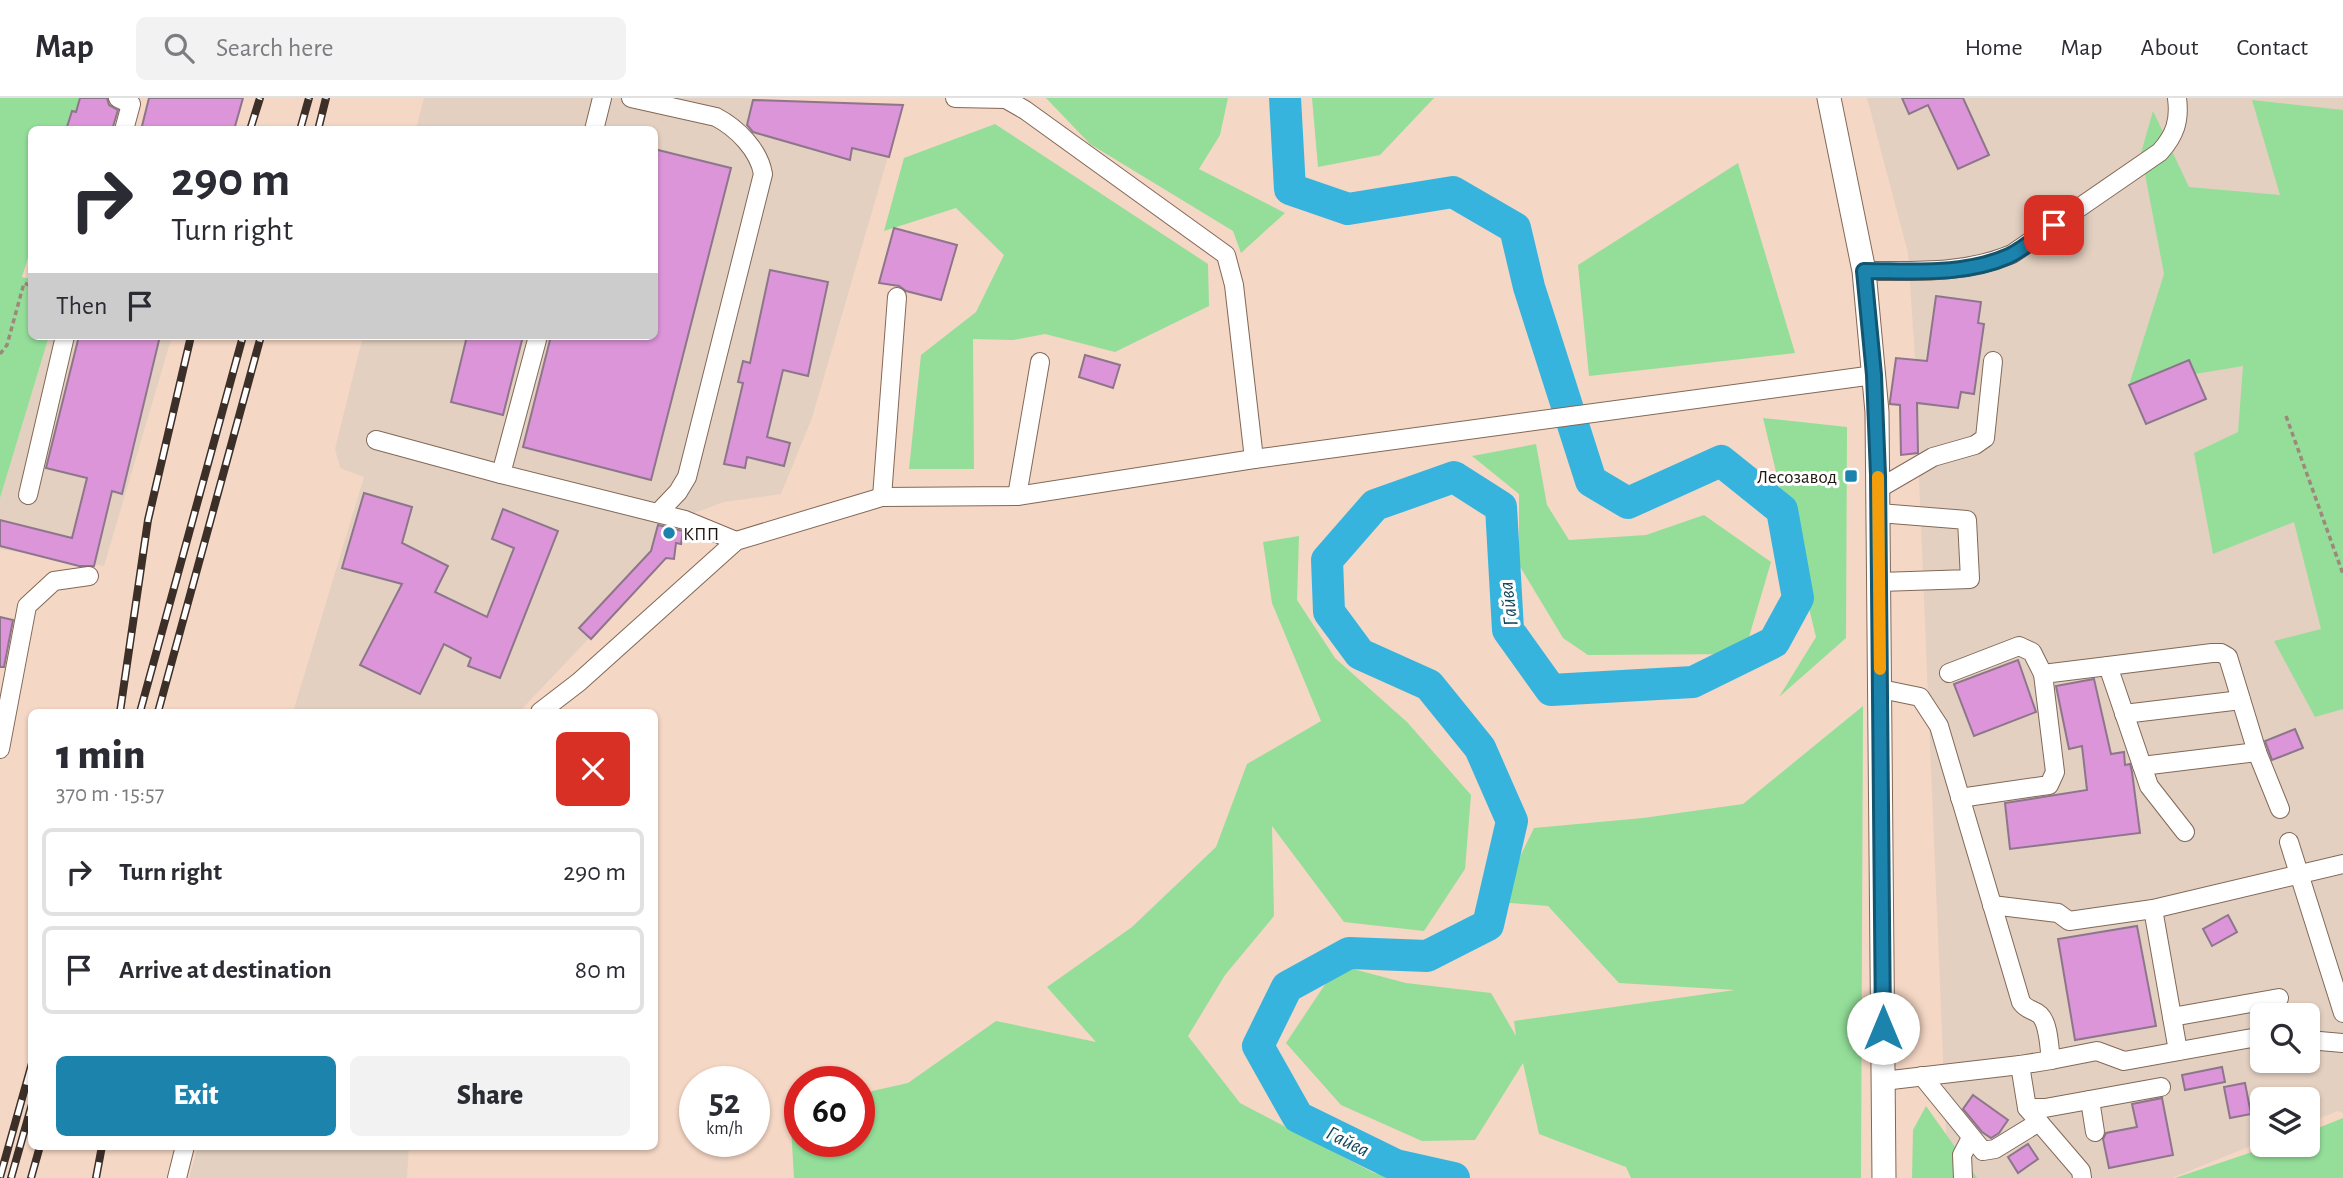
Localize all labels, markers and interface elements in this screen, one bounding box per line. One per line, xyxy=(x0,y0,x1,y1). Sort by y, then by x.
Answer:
search box xyxy=(136,17,626,80)
icon: search xyxy=(160,29,198,67)
text: Map xyxy=(35,31,94,64)
text: Search here xyxy=(216,35,334,61)
text: Home xyxy=(1965,36,2023,60)
text: Map xyxy=(2061,36,2103,60)
text: About xyxy=(2141,36,2198,60)
text: Contact xyxy=(2236,36,2308,60)
icon: right xyxy=(56,154,147,245)
text: 290 m xyxy=(171,156,290,205)
pin xyxy=(2024,195,2084,255)
icon: arrive xyxy=(2035,206,2073,244)
text: Turn right xyxy=(171,214,293,246)
icon: arrive xyxy=(121,287,159,325)
text: Then xyxy=(56,293,107,319)
place label: Лесозавод xyxy=(1757,468,1837,487)
marker: Лесозавод xyxy=(1843,468,1859,484)
marker: КПП xyxy=(661,525,677,541)
place label: КПП xyxy=(683,525,719,544)
water label: Гайва xyxy=(1495,580,1522,627)
button: close xyxy=(556,732,630,806)
text: 1 min xyxy=(56,734,145,776)
text: 370 m · 15:57 xyxy=(56,783,164,806)
icon: right xyxy=(60,853,98,891)
text: Turn right xyxy=(119,859,222,885)
text: 290 m xyxy=(563,859,626,885)
icon: arrive xyxy=(60,951,98,989)
text: Arrive at destination xyxy=(119,957,332,983)
text: 80 m xyxy=(575,957,626,983)
position arrow xyxy=(1846,991,1920,1065)
map controls xyxy=(2250,1003,2320,1157)
button: search xyxy=(2250,1003,2320,1073)
button: Exit xyxy=(56,1056,336,1136)
button: Share xyxy=(350,1056,630,1136)
speed limit sign: 60 xyxy=(784,1066,875,1157)
text: 52 xyxy=(709,1085,740,1120)
button: layers xyxy=(2250,1087,2320,1157)
text: km/h xyxy=(706,1120,743,1138)
water label: Гайва xyxy=(1323,1122,1373,1161)

